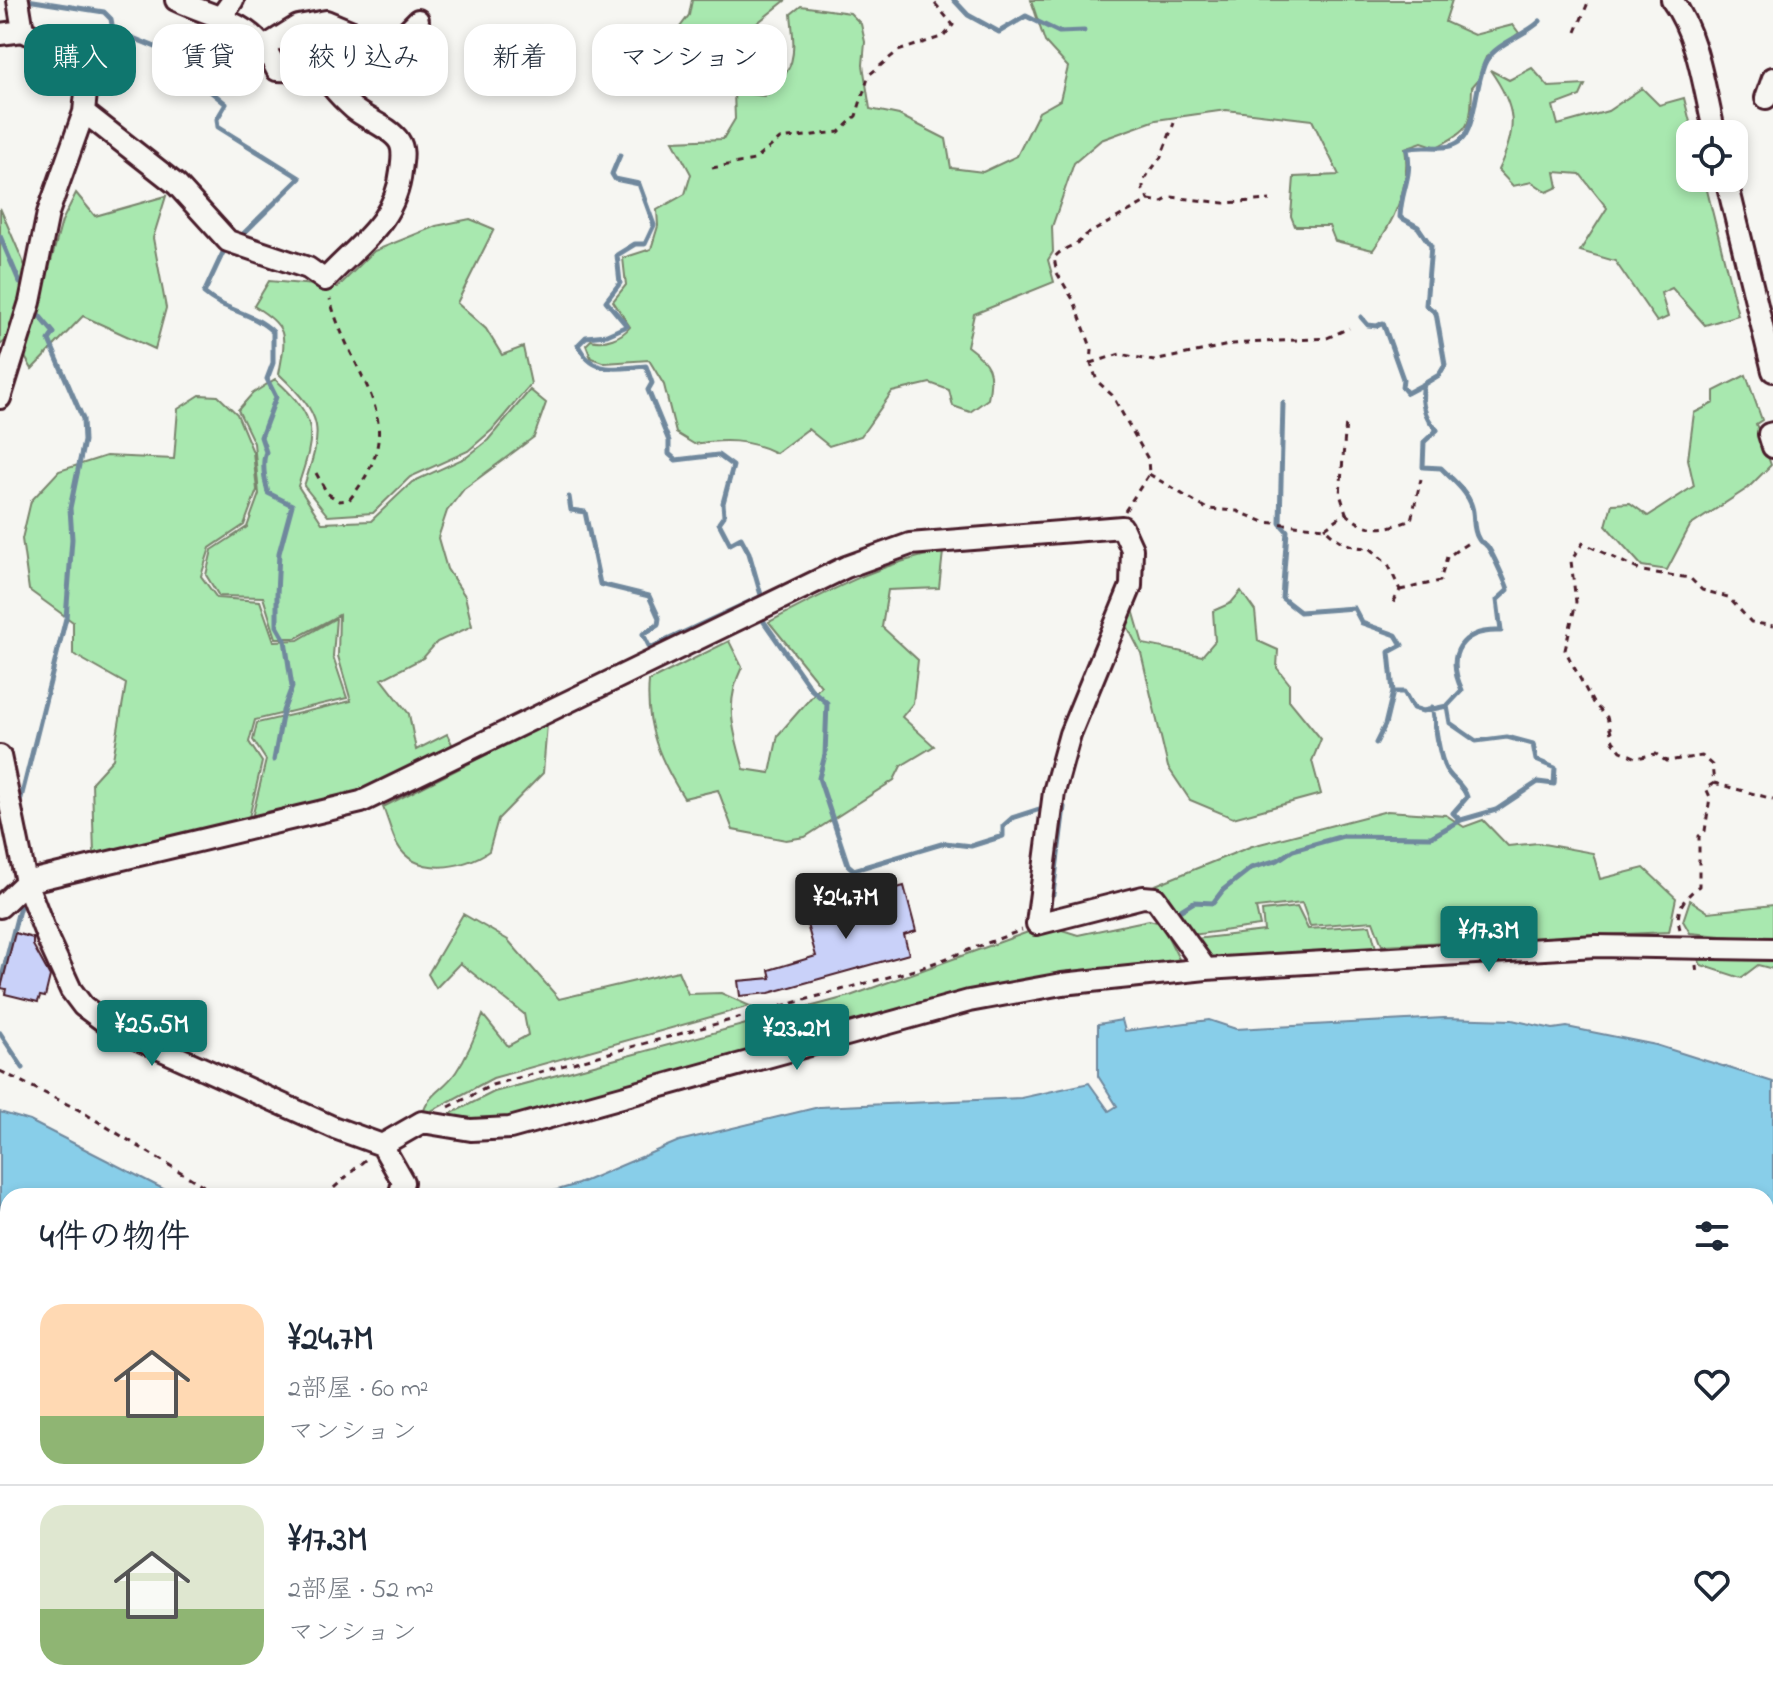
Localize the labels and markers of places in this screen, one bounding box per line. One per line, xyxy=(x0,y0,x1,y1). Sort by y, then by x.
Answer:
pin: ¥24.7M xyxy=(781,873,911,941)
pin: ¥17.3M xyxy=(1424,906,1554,974)
pin: ¥25.5M xyxy=(87,1000,217,1068)
pin: ¥23.2M xyxy=(732,1004,862,1072)

